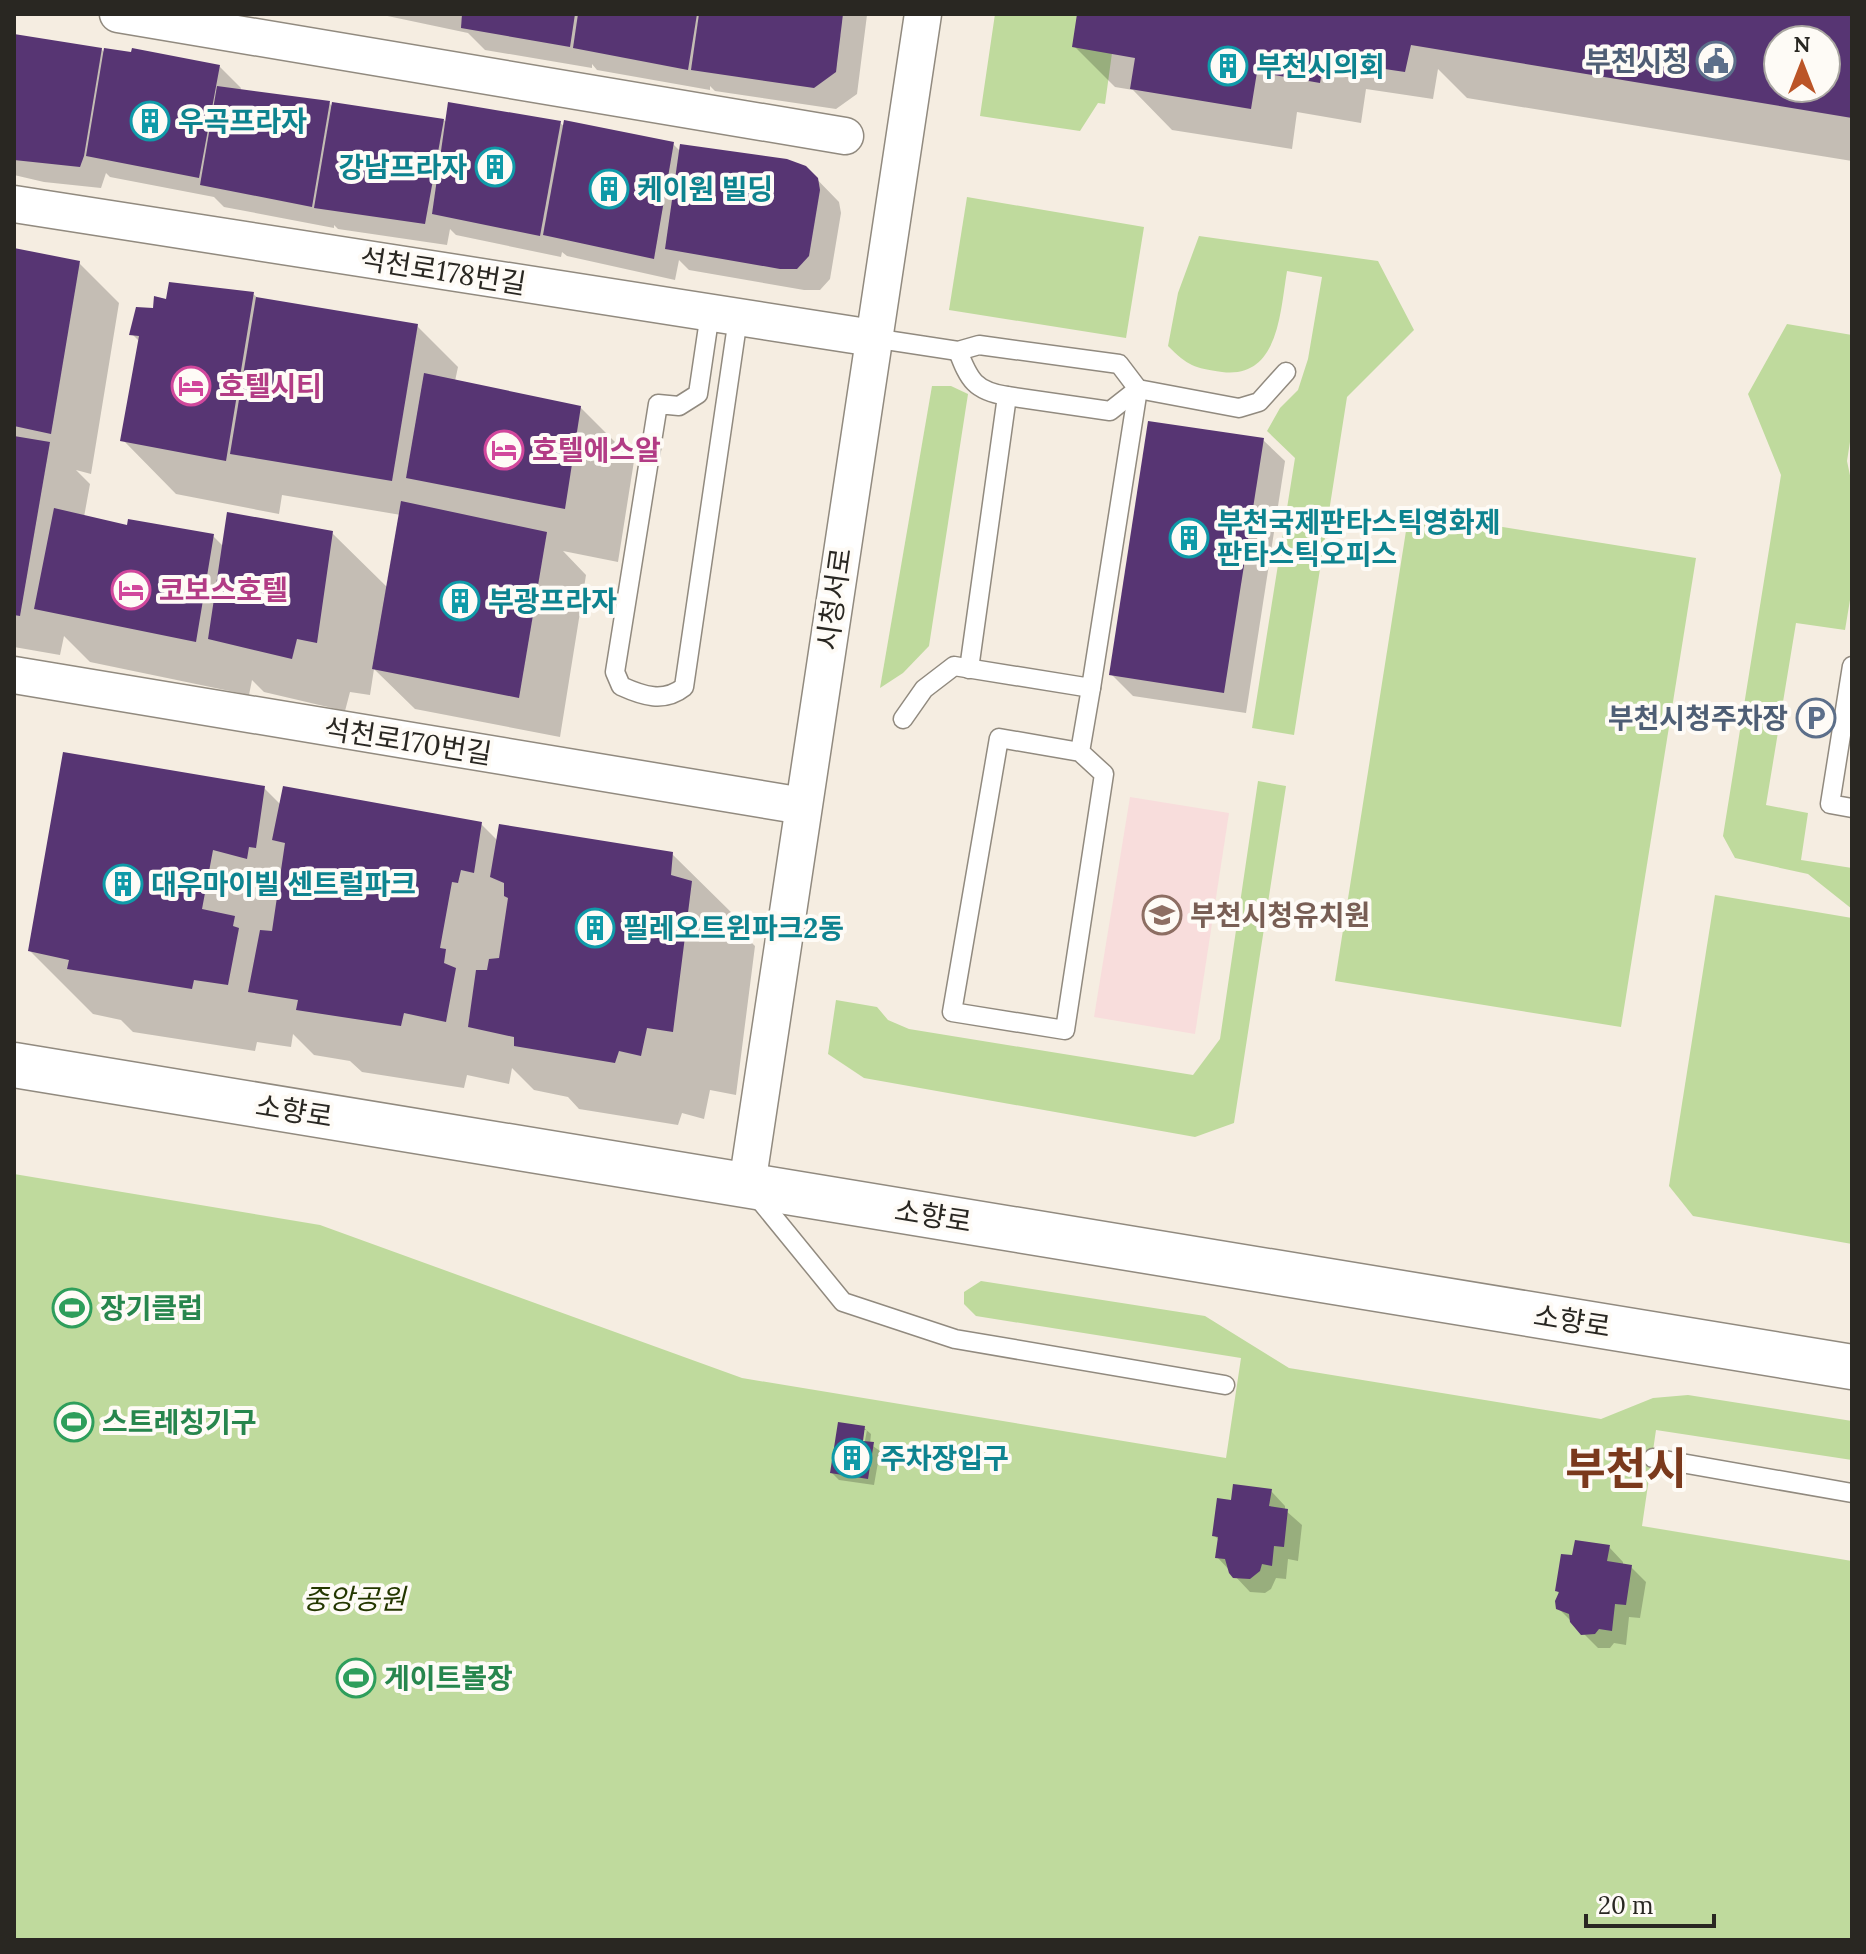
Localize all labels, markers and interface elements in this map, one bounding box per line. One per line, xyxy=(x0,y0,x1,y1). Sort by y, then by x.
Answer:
north arrow xyxy=(1762,24,1842,104)
text: N xyxy=(1793,30,1811,58)
public building icon: 부천시청 xyxy=(1695,40,1737,82)
place label: 부천시청 xyxy=(1585,43,1688,79)
building icon: 부천시의회 xyxy=(1207,45,1249,87)
place label: 부천시의회 xyxy=(1256,48,1385,84)
building icon: 우곡프라자 xyxy=(129,100,171,142)
place label: 우곡프라자 xyxy=(178,103,307,139)
building icon: 강남프라자 xyxy=(474,146,516,188)
place label: 강남프라자 xyxy=(338,149,467,185)
building icon: 케이원 빌딩 xyxy=(588,168,630,210)
place label: 케이원 빌딩 xyxy=(637,171,773,207)
street label: 석천로178번길 xyxy=(357,240,529,302)
hotel icon: 호텔시티 xyxy=(170,365,212,407)
place label: 호텔시티 xyxy=(219,368,322,404)
hotel icon: 호텔에스알 xyxy=(483,429,525,471)
place label: 호텔에스알 xyxy=(532,432,661,468)
place label: 부천국제판타스틱영화제 판타스틱오피스 xyxy=(1217,504,1500,572)
building icon: 부천국제판타스틱영화제 판타스틱오피스 xyxy=(1168,517,1210,559)
street label: 시청서로 xyxy=(809,545,859,653)
hotel icon: 코보스호텔 xyxy=(110,569,152,611)
place label: 코보스호텔 xyxy=(159,572,288,608)
building icon: 부광프라자 xyxy=(439,580,481,622)
place label: 부광프라자 xyxy=(488,583,617,619)
parking icon: 부천시청주차장 xyxy=(1795,697,1837,739)
place label: 부천시청주차장 xyxy=(1608,700,1788,736)
street label: 석천로170번길 xyxy=(322,710,494,772)
building icon: 대우마이빌 센트럴파크 xyxy=(102,863,144,905)
place label: 대우마이빌 센트럴파크 xyxy=(151,866,416,902)
school or university icon: 부천시청유치원 xyxy=(1141,894,1183,936)
place label: 부천시청유치원 xyxy=(1190,897,1370,933)
building icon: 필레오트윈파크2동 xyxy=(574,907,616,949)
place label: 필레오트윈파크2동 xyxy=(623,910,844,946)
street label: 소향로 xyxy=(253,1087,335,1135)
street label: 소향로 xyxy=(892,1192,974,1240)
sports icon: 장기클럽 xyxy=(51,1287,93,1329)
place label: 장기클럽 xyxy=(100,1290,203,1326)
street label: 소향로 xyxy=(1531,1297,1613,1345)
sports icon: 스트레칭기구 xyxy=(53,1401,95,1443)
place label: 스트레칭기구 xyxy=(102,1404,257,1440)
building icon: 주차장입구 xyxy=(831,1437,873,1479)
place label: 주차장입구 xyxy=(880,1440,1009,1476)
district label: 부천시 xyxy=(1565,1440,1687,1496)
park label: 중앙공원 xyxy=(302,1581,408,1617)
sports icon: 게이트볼장 xyxy=(335,1657,377,1699)
place label: 게이트볼장 xyxy=(384,1660,513,1696)
scale bar xyxy=(1586,1878,1714,1928)
text: 20 m xyxy=(1598,1890,1654,1921)

